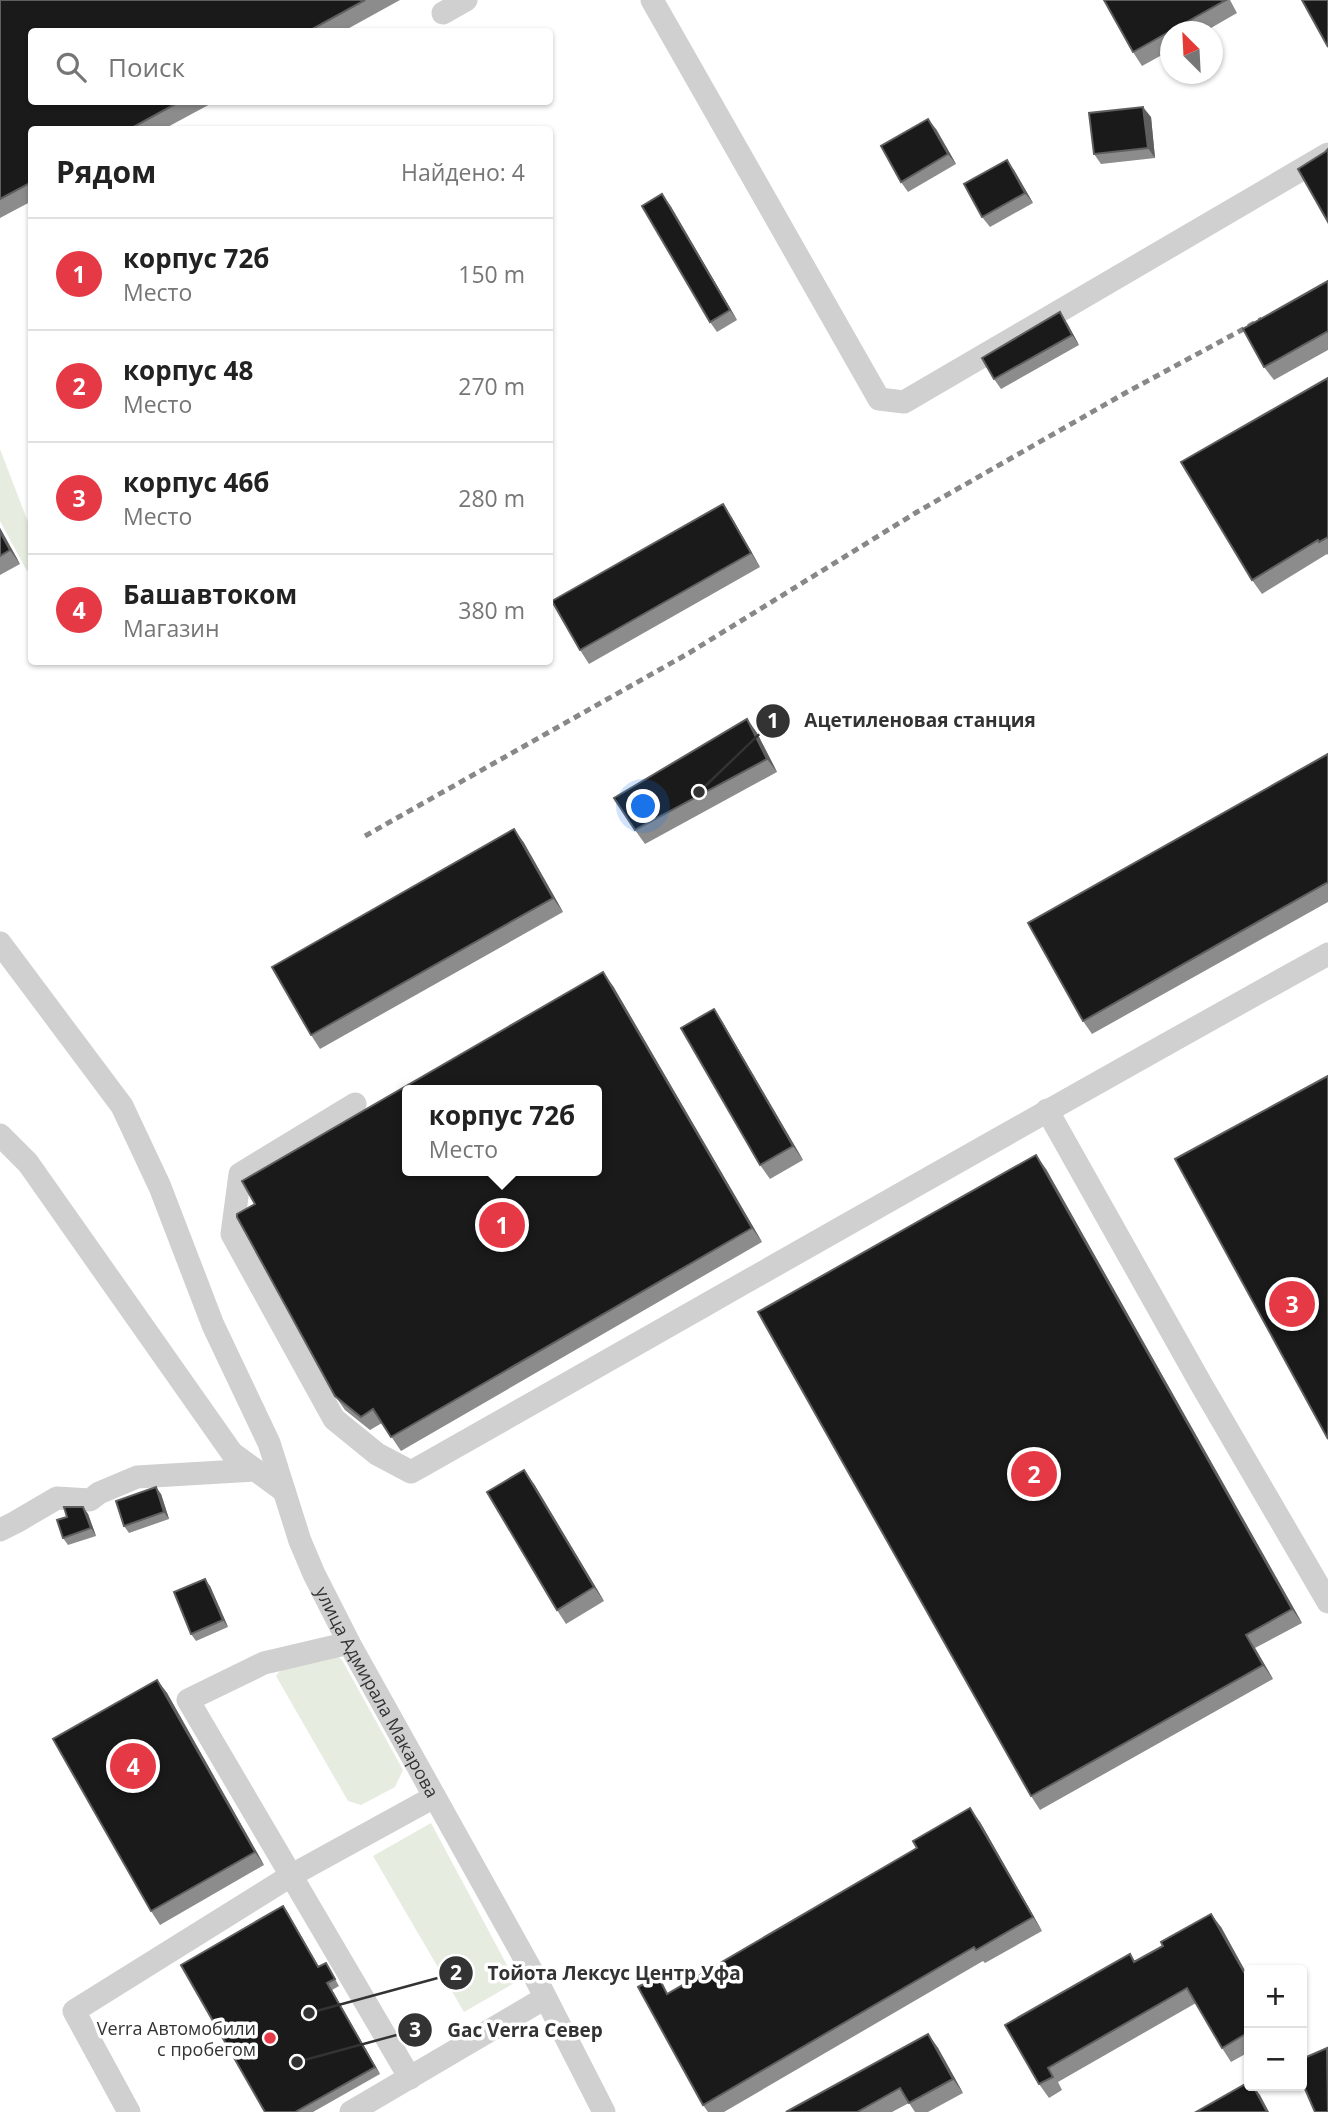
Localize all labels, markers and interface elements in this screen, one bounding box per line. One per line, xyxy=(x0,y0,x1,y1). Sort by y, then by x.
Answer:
north arrow xyxy=(1160,21,1223,84)
search box xyxy=(28,28,553,105)
icon: search xyxy=(52,48,90,86)
text: Поиск xyxy=(108,49,185,85)
text: Рядом xyxy=(56,151,156,192)
text: Найдено: 4 xyxy=(401,156,525,188)
text: корпус 72б xyxy=(123,240,269,276)
text: 1 xyxy=(72,258,86,290)
text: 150 m xyxy=(458,258,525,290)
text: Место xyxy=(123,276,192,308)
text: корпус 48 xyxy=(123,352,253,388)
text: 2 xyxy=(72,370,86,402)
text: 270 m xyxy=(458,370,525,402)
text: Место xyxy=(123,388,192,420)
text: корпус 46б xyxy=(123,464,269,500)
text: 3 xyxy=(72,482,86,514)
text: 280 m xyxy=(458,482,525,514)
text: Место xyxy=(123,500,192,532)
text: Башавтоком xyxy=(123,576,297,612)
text: 4 xyxy=(72,594,86,626)
text: 380 m xyxy=(458,594,525,626)
text: Магазин xyxy=(123,612,219,644)
callout: Ацетиленовая станция xyxy=(756,701,1050,741)
text: 1 xyxy=(767,706,779,734)
text: Ацетиленовая станция xyxy=(804,707,1036,733)
your location xyxy=(626,789,660,823)
popup xyxy=(402,1085,602,1176)
text: корпус 72б xyxy=(429,1097,575,1133)
text: Место xyxy=(429,1133,498,1165)
pin: 1 xyxy=(479,1199,525,1251)
pin: 3 xyxy=(1269,1278,1315,1330)
pin: 2 xyxy=(1011,1448,1057,1500)
street label: улица Адмирала Макарова xyxy=(310,1582,445,1802)
pin: 4 xyxy=(110,1740,156,1792)
callout: Тойота Лексус Центр Уфа xyxy=(439,1953,755,1993)
text: 2 xyxy=(450,1958,462,1986)
text: Тойота Лексус Центр Уфа xyxy=(487,1960,741,1986)
map controls xyxy=(1244,1965,1307,2091)
button: + xyxy=(1244,1965,1307,2028)
callout: Gac Verra Север xyxy=(398,2010,616,2050)
text: 3 xyxy=(409,2015,421,2043)
place label: Verra Автомобили с пробегом xyxy=(97,2016,256,2061)
text: Gac Verra Север xyxy=(447,2017,603,2043)
button: − xyxy=(1244,2028,1307,2091)
marker: Verra Автомобили с пробегом xyxy=(262,2030,278,2046)

